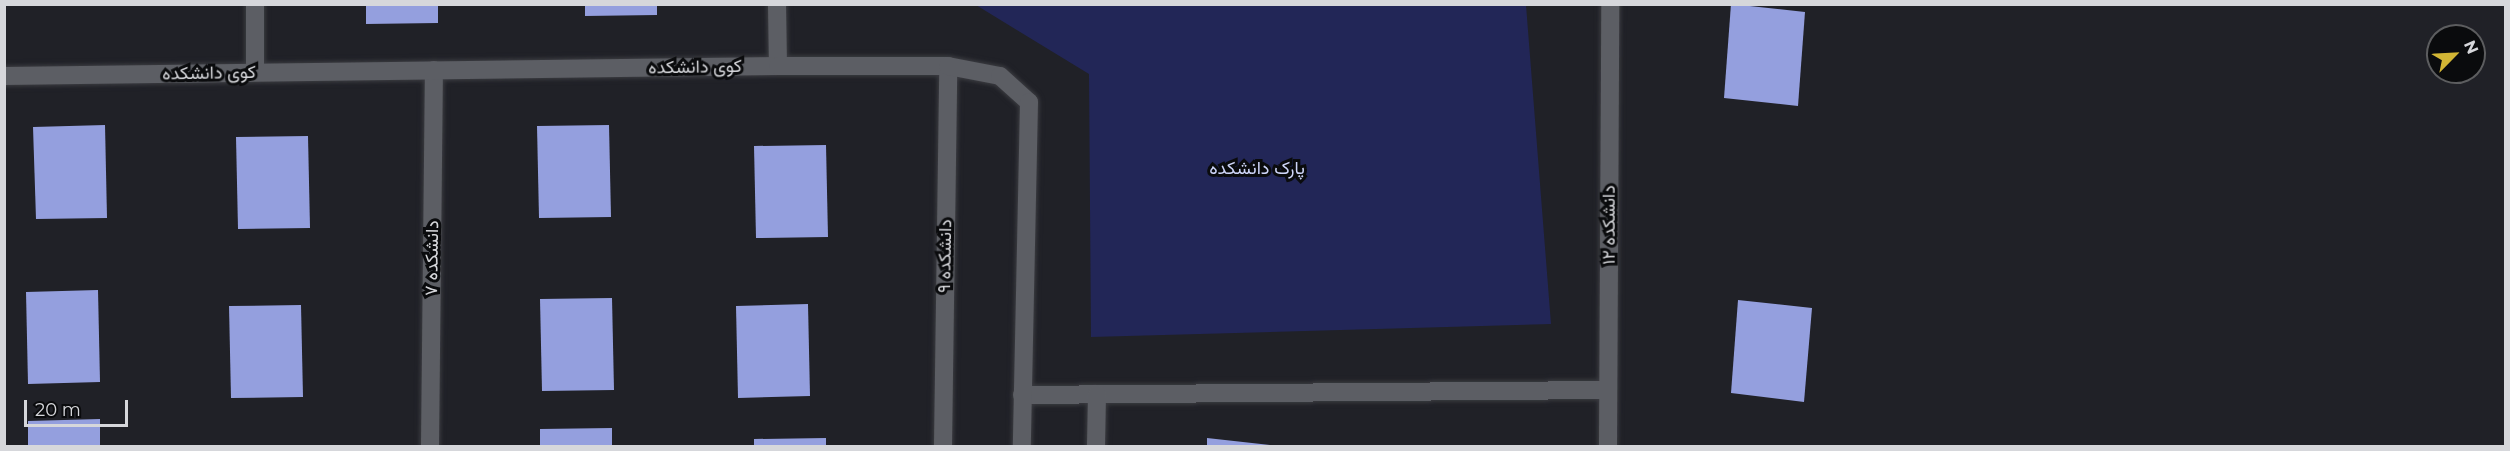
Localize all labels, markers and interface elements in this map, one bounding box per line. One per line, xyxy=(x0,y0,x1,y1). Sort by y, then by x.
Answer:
north arrow xyxy=(2426,24,2486,84)
text: N xyxy=(2460,38,2482,57)
street label: کوی دانشکده xyxy=(648,55,742,79)
street label: کوی دانشکده xyxy=(162,61,256,85)
park label: پارک دانشکده xyxy=(1209,157,1305,179)
street label: دانشکده ۱۲ xyxy=(1598,185,1620,265)
street label: دانشکده ۹ xyxy=(934,219,956,293)
street label: دانشکده ۷ xyxy=(421,220,443,296)
scale bar xyxy=(27,388,130,426)
text: 20 m xyxy=(35,399,81,421)

